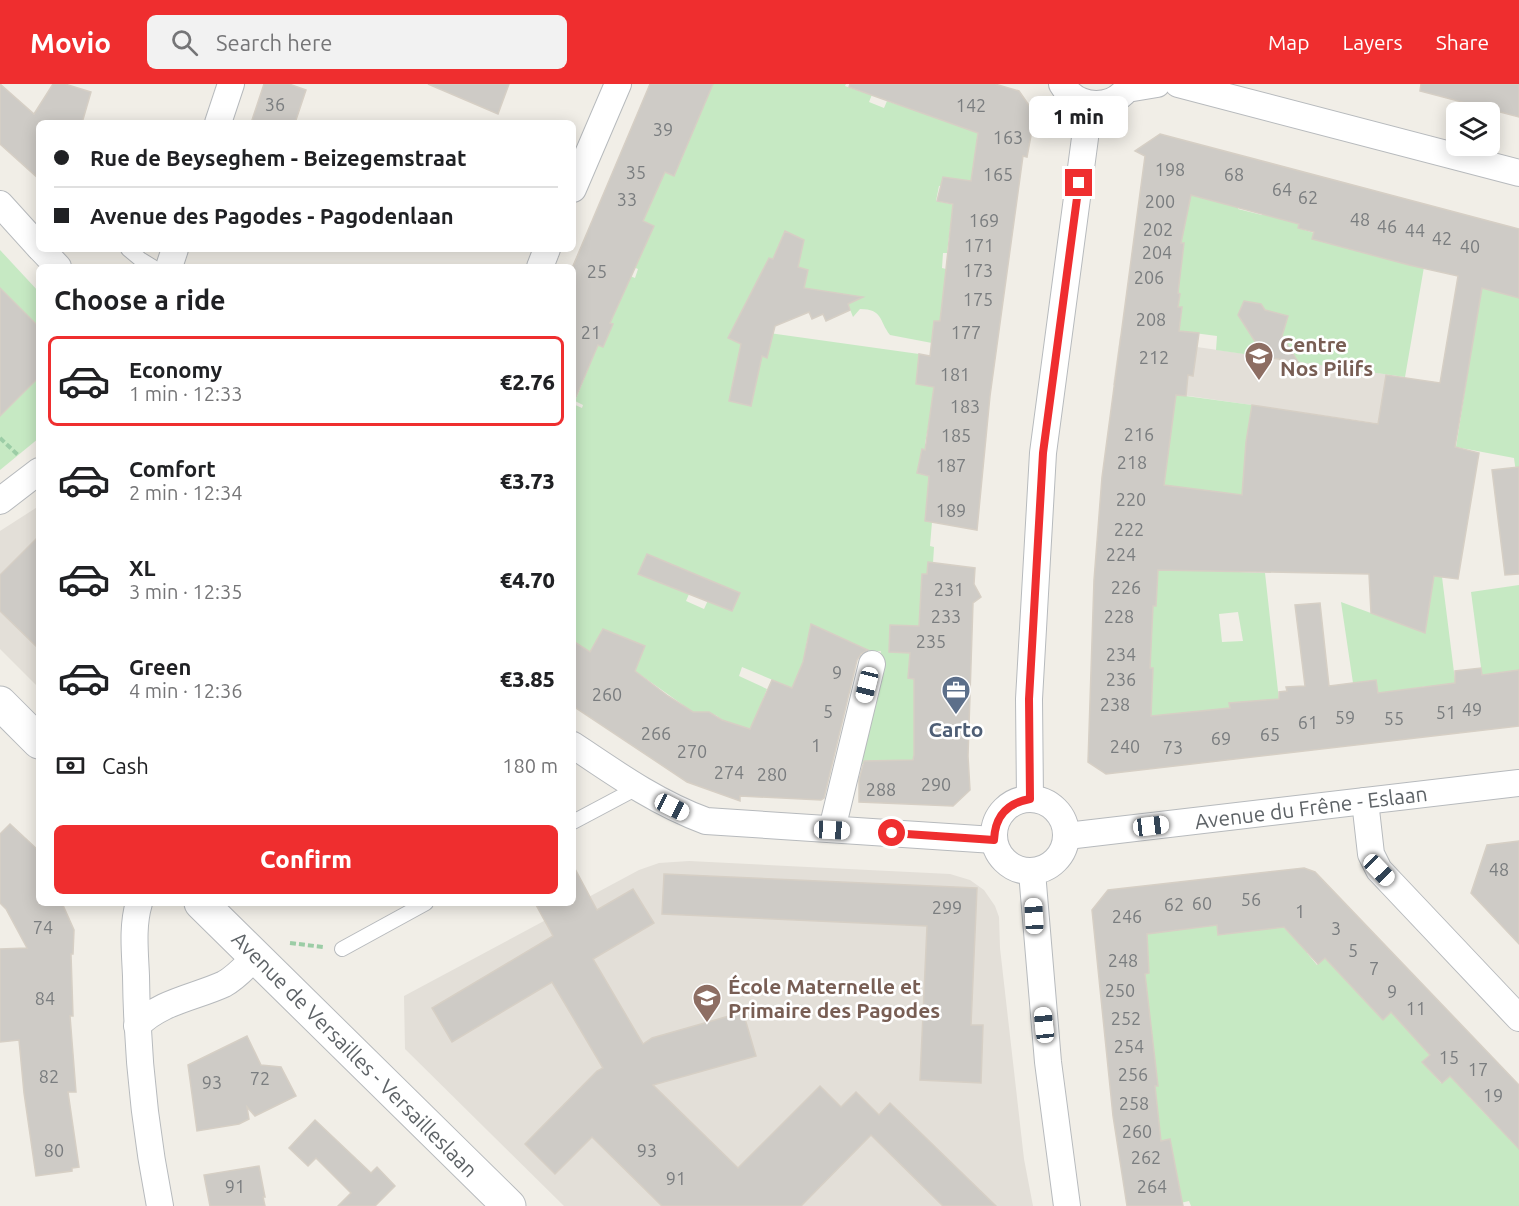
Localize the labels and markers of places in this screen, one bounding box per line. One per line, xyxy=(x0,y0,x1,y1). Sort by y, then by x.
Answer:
place label: Centre Nos Pilifs xyxy=(1280,332,1373,380)
school or university icon: Centre Nos Pilifs xyxy=(1243,340,1275,382)
office icon: Carto xyxy=(940,674,972,716)
place label: Carto xyxy=(929,717,983,741)
place label: École Maternelle et Primaire des Pagodes xyxy=(728,974,940,1022)
school or university icon: École Maternelle et Primaire des Pagodes xyxy=(691,982,723,1024)

